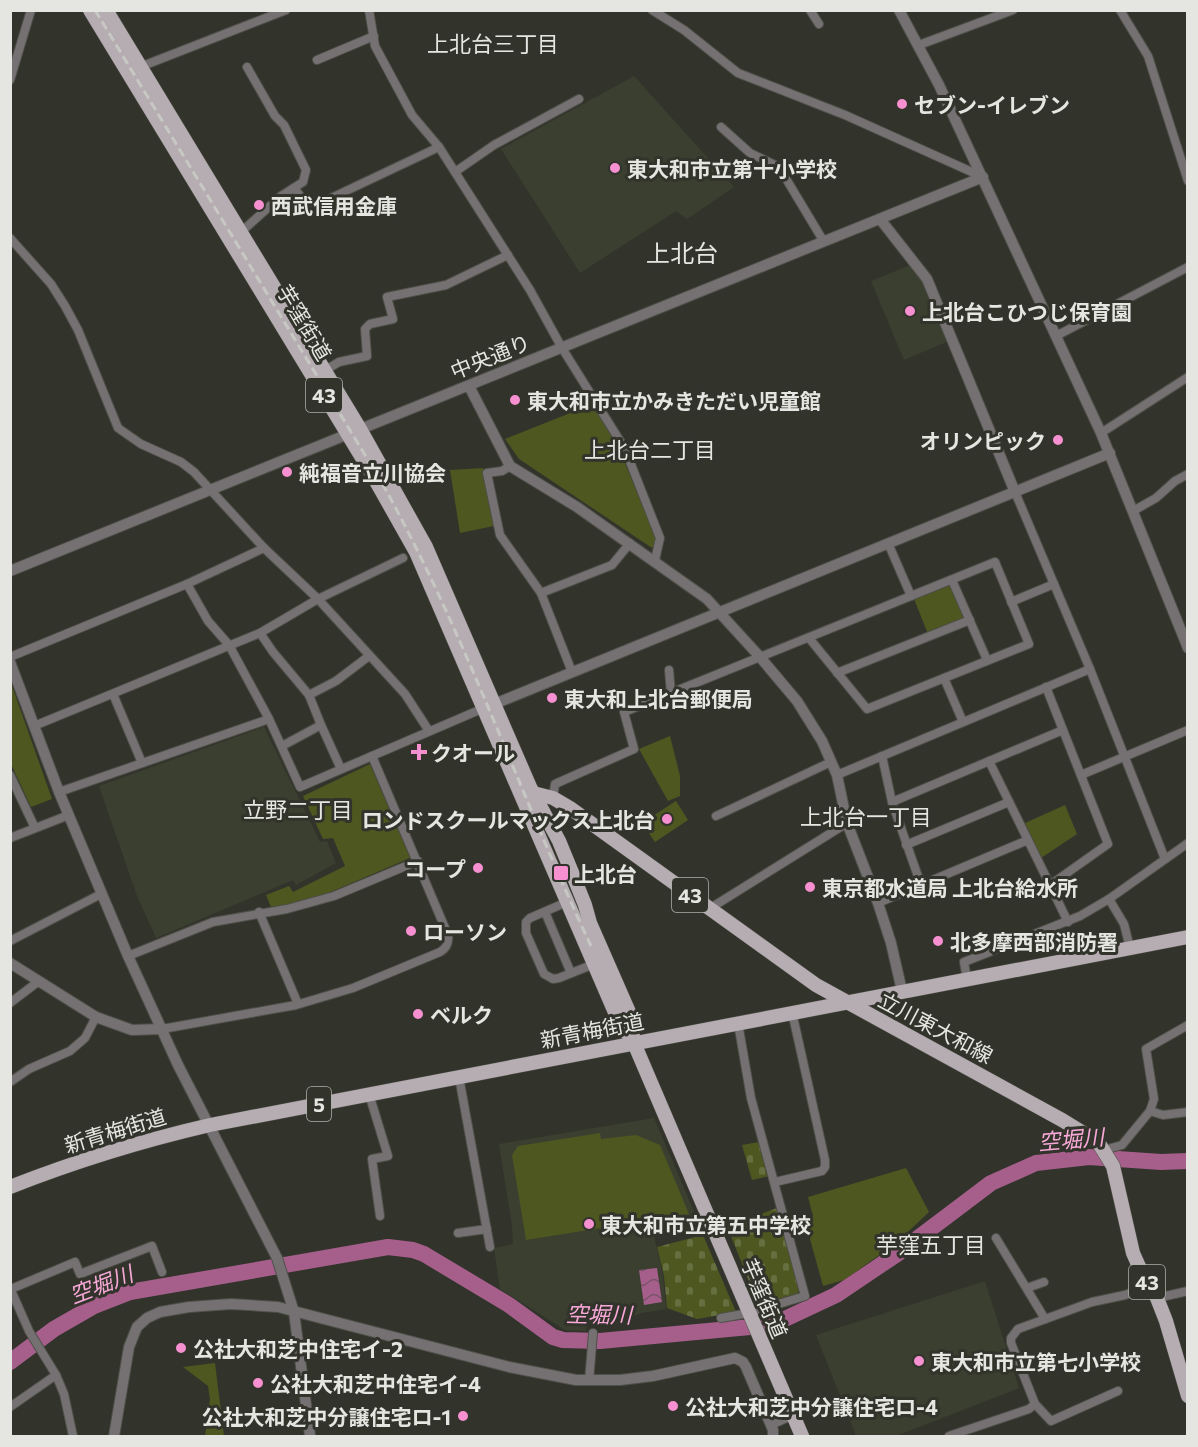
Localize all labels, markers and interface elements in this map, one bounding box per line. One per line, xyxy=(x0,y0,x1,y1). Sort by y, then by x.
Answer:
district label: 上北台三丁目 xyxy=(427,30,559,57)
place label: セブン-イレブン xyxy=(914,92,1070,117)
marker: セブン-イレブン xyxy=(895,97,909,111)
place label: 東大和市立第十小学校 xyxy=(627,156,837,181)
marker: 東大和市立第十小学校 xyxy=(608,161,622,175)
place label: 西武信用金庫 xyxy=(271,193,397,218)
marker: 西武信用金庫 xyxy=(252,198,266,212)
district label: 上北台 xyxy=(646,238,718,267)
street label: 芋窪街道 xyxy=(273,280,337,364)
place label: 上北台こひつじ保育園 xyxy=(922,299,1132,324)
marker: 上北台こひつじ保育園 xyxy=(903,304,917,318)
street label: 中央通り xyxy=(446,329,534,383)
road number: 43 xyxy=(306,378,342,412)
place label: 東大和市立かみきただい児童館 xyxy=(527,388,821,413)
marker: 東大和市立かみきただい児童館 xyxy=(508,393,522,407)
place label: オリンピック xyxy=(920,428,1046,453)
marker: オリンピック xyxy=(1051,433,1065,447)
district label: 上北台二丁目 xyxy=(584,436,716,463)
place label: 純福音立川協会 xyxy=(299,460,446,485)
marker: 純福音立川協会 xyxy=(280,465,294,479)
place label: 東大和上北台郵便局 xyxy=(564,686,753,711)
marker: 東大和上北台郵便局 xyxy=(545,691,559,705)
place label: クオール xyxy=(431,740,515,765)
marker: クオール xyxy=(412,745,426,759)
district label: 立野二丁目 xyxy=(243,796,353,823)
district label: 上北台一丁目 xyxy=(800,803,932,830)
place label: ロンドスクールマックス上北台 xyxy=(362,807,655,832)
marker: ロンドスクールマックス上北台 xyxy=(660,812,674,826)
place label: コープ xyxy=(404,856,466,881)
marker: コープ xyxy=(471,861,485,875)
place label: 上北台 xyxy=(574,861,637,886)
marker: 上北台 xyxy=(552,864,570,882)
place label: 東京都水道局 上北台給水所 xyxy=(822,875,1078,900)
road number: 43 xyxy=(672,878,708,912)
marker: 東京都水道局 上北台給水所 xyxy=(803,880,817,894)
place label: ローソン xyxy=(423,919,507,944)
marker: ローソン xyxy=(404,924,418,938)
place label: 北多摩西部消防署 xyxy=(950,929,1118,954)
marker: 北多摩西部消防署 xyxy=(931,934,945,948)
street label: 立川東大和線 xyxy=(875,986,997,1068)
place label: ベルク xyxy=(430,1002,493,1027)
marker: ベルク xyxy=(411,1007,425,1021)
street label: 新青梅街道 xyxy=(538,1008,646,1052)
road number: 5 xyxy=(307,1087,331,1121)
street label: 新青梅街道 xyxy=(61,1103,169,1157)
water label: 空堀川 xyxy=(1037,1123,1107,1155)
place label: 東大和市立第五中学校 xyxy=(601,1212,811,1237)
marker: 東大和市立第五中学校 xyxy=(582,1217,596,1231)
district label: 芋窪五丁目 xyxy=(876,1231,986,1258)
street label: 芋窪街道 xyxy=(737,1254,793,1342)
water label: 空堀川 xyxy=(65,1259,139,1308)
road number: 43 xyxy=(1129,1265,1165,1299)
water label: 空堀川 xyxy=(566,1300,634,1328)
place label: 公社大和芝中住宅イ-2 xyxy=(193,1336,403,1361)
marker: 公社大和芝中住宅イ-2 xyxy=(174,1341,188,1355)
place label: 東大和市立第七小学校 xyxy=(931,1349,1141,1374)
marker: 東大和市立第七小学校 xyxy=(912,1354,926,1368)
place label: 公社大和芝中住宅イ-4 xyxy=(270,1371,481,1396)
marker: 公社大和芝中住宅イ-4 xyxy=(251,1376,265,1390)
place label: 公社大和芝中分譲住宅ロ-4 xyxy=(685,1394,938,1419)
marker: 公社大和芝中分譲住宅ロ-4 xyxy=(666,1399,680,1413)
place label: 公社大和芝中分譲住宅ロ-1 xyxy=(202,1404,451,1429)
marker: 公社大和芝中分譲住宅ロ-1 xyxy=(456,1409,470,1423)

